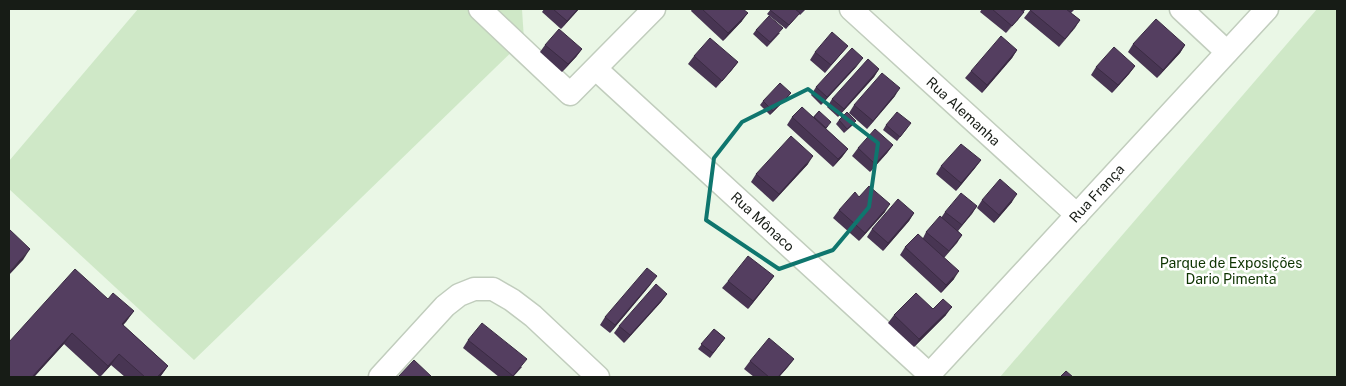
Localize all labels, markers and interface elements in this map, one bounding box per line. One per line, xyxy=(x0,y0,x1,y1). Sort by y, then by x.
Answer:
street label: Rua Alemanha xyxy=(923,74,1004,149)
street label: Rua França xyxy=(1066,161,1127,226)
street label: Rua Mônaco xyxy=(728,189,798,255)
park label: Parque de Exposições Dario Pimenta xyxy=(1160,255,1302,287)

